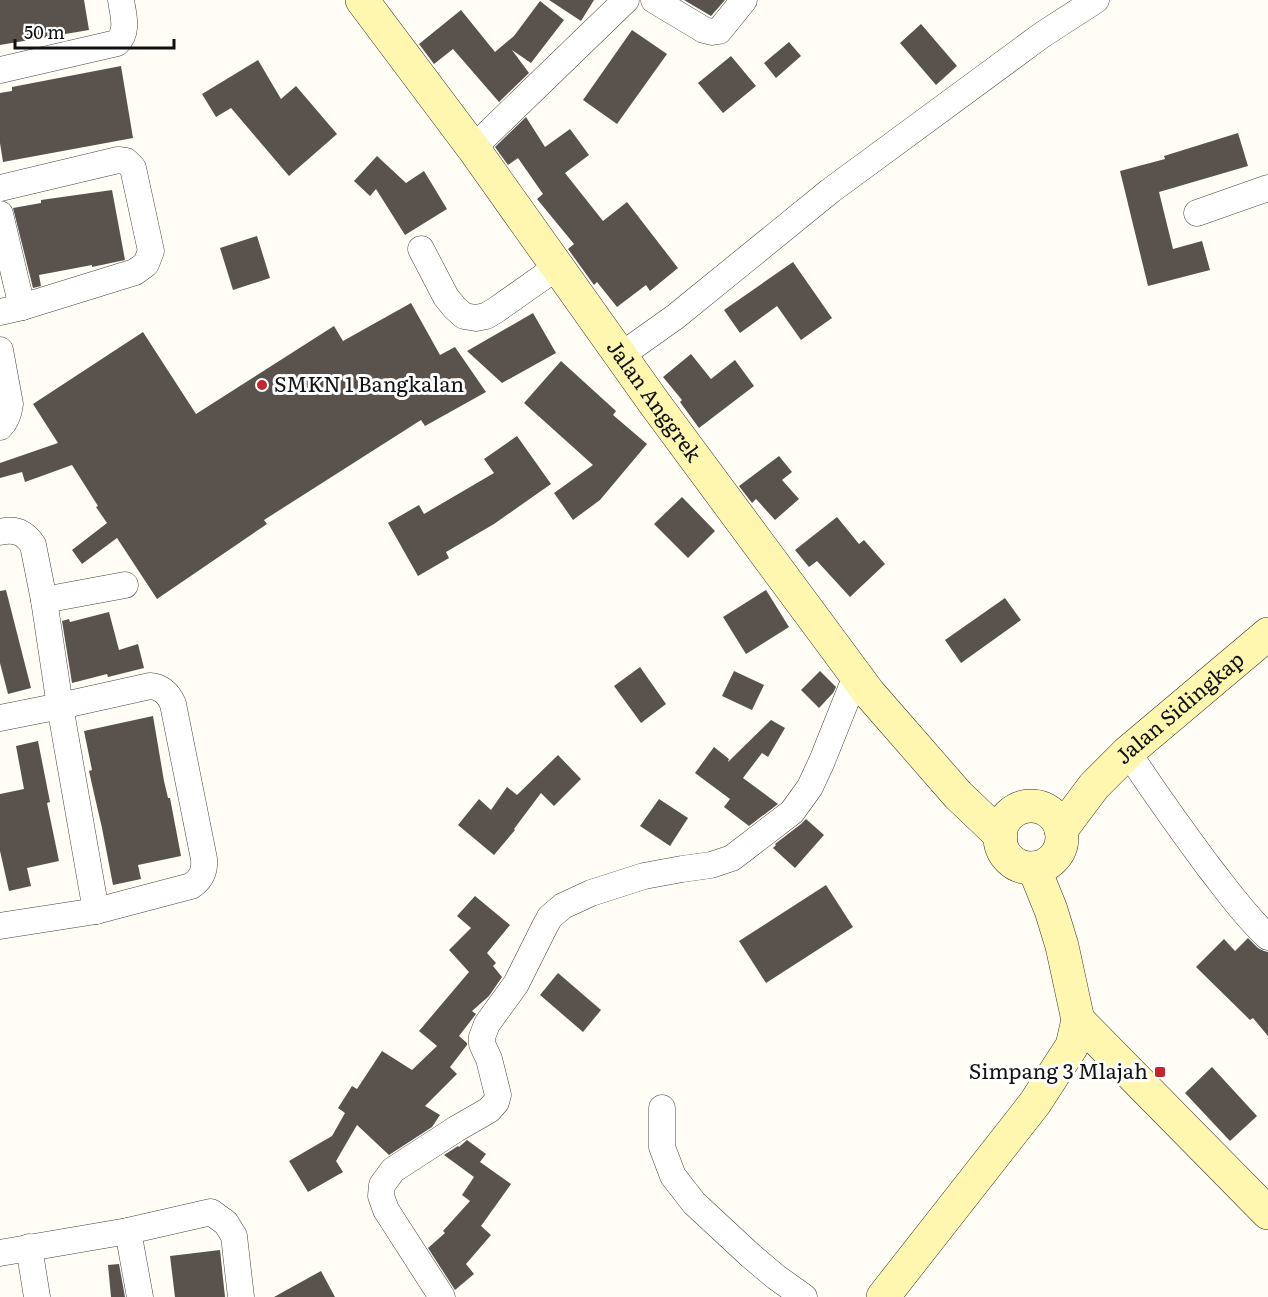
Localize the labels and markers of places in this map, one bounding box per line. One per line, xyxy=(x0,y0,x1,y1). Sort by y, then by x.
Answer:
place label: SMKN 1 Bangkalan xyxy=(274,367,464,398)
marker: SMKN 1 Bangkalan xyxy=(255,378,269,392)
place label: Simpang 3 Mlajah xyxy=(969,1054,1148,1085)
marker: Simpang 3 Mlajah xyxy=(1153,1065,1167,1079)

